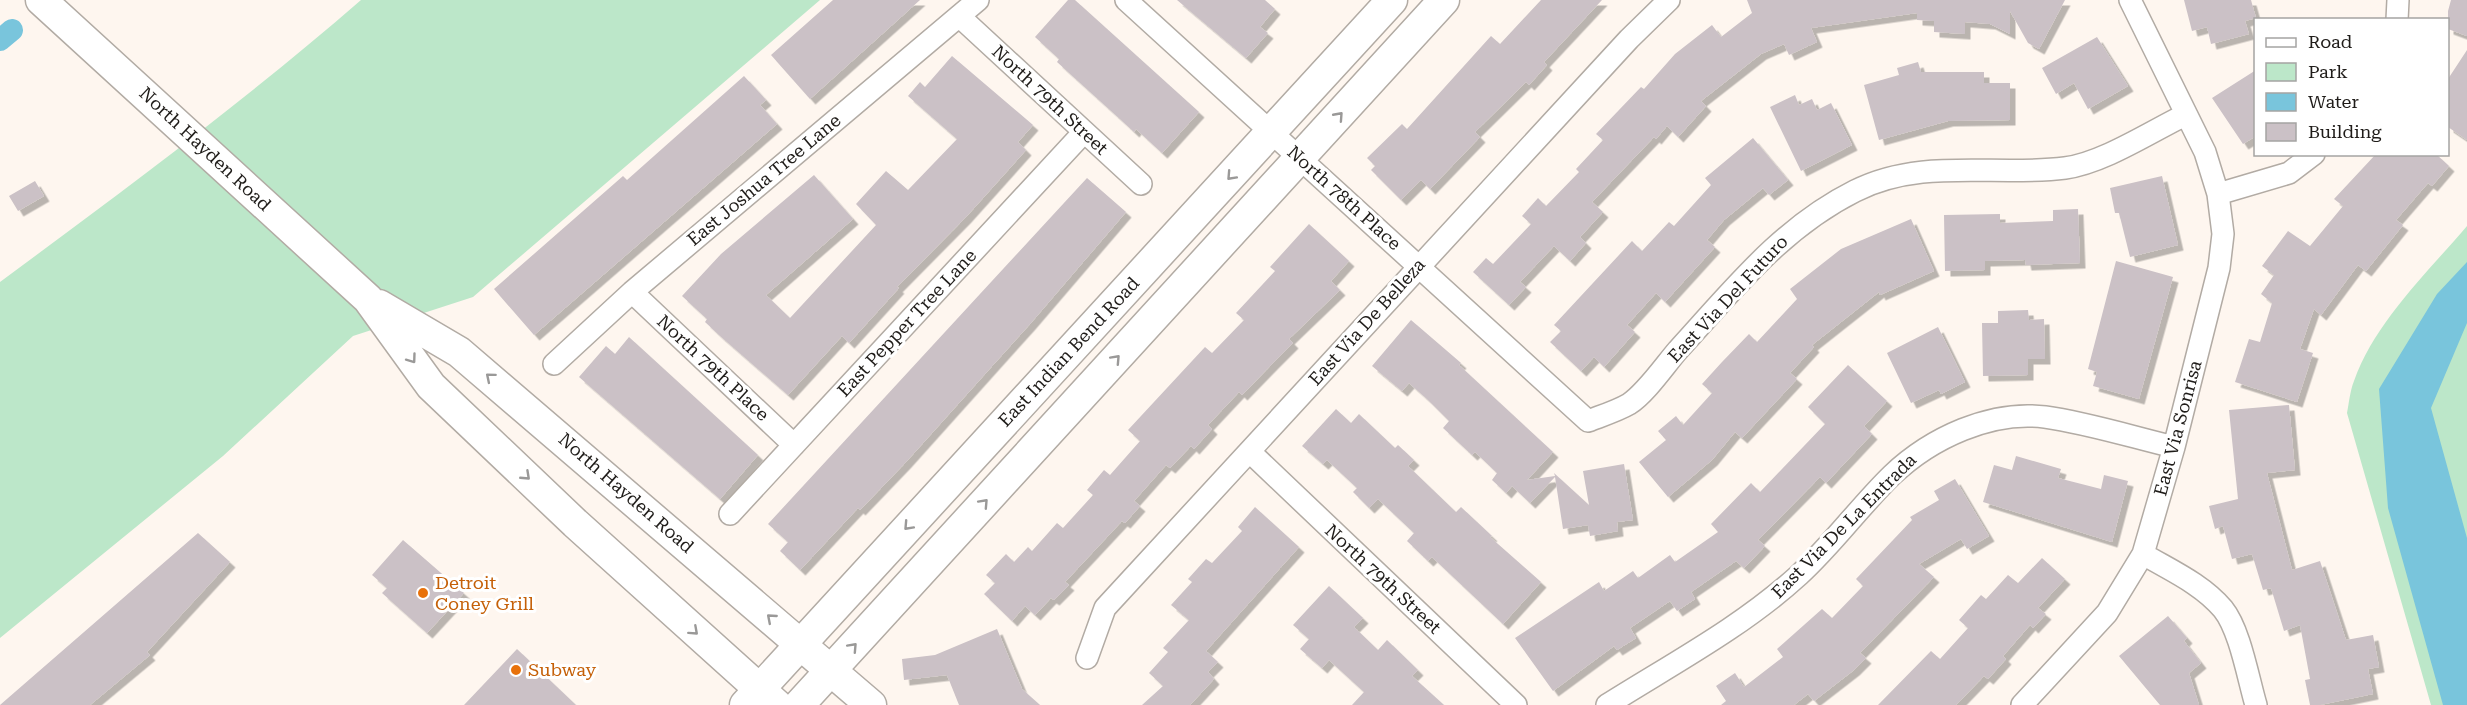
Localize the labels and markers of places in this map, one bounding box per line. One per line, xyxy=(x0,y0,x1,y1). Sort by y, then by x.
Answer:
place label: Detroit Coney Grill xyxy=(435,572,534,614)
marker: Detroit Coney Grill xyxy=(416,586,430,600)
place label: Subway xyxy=(528,659,597,680)
marker: Subway xyxy=(509,663,523,677)

